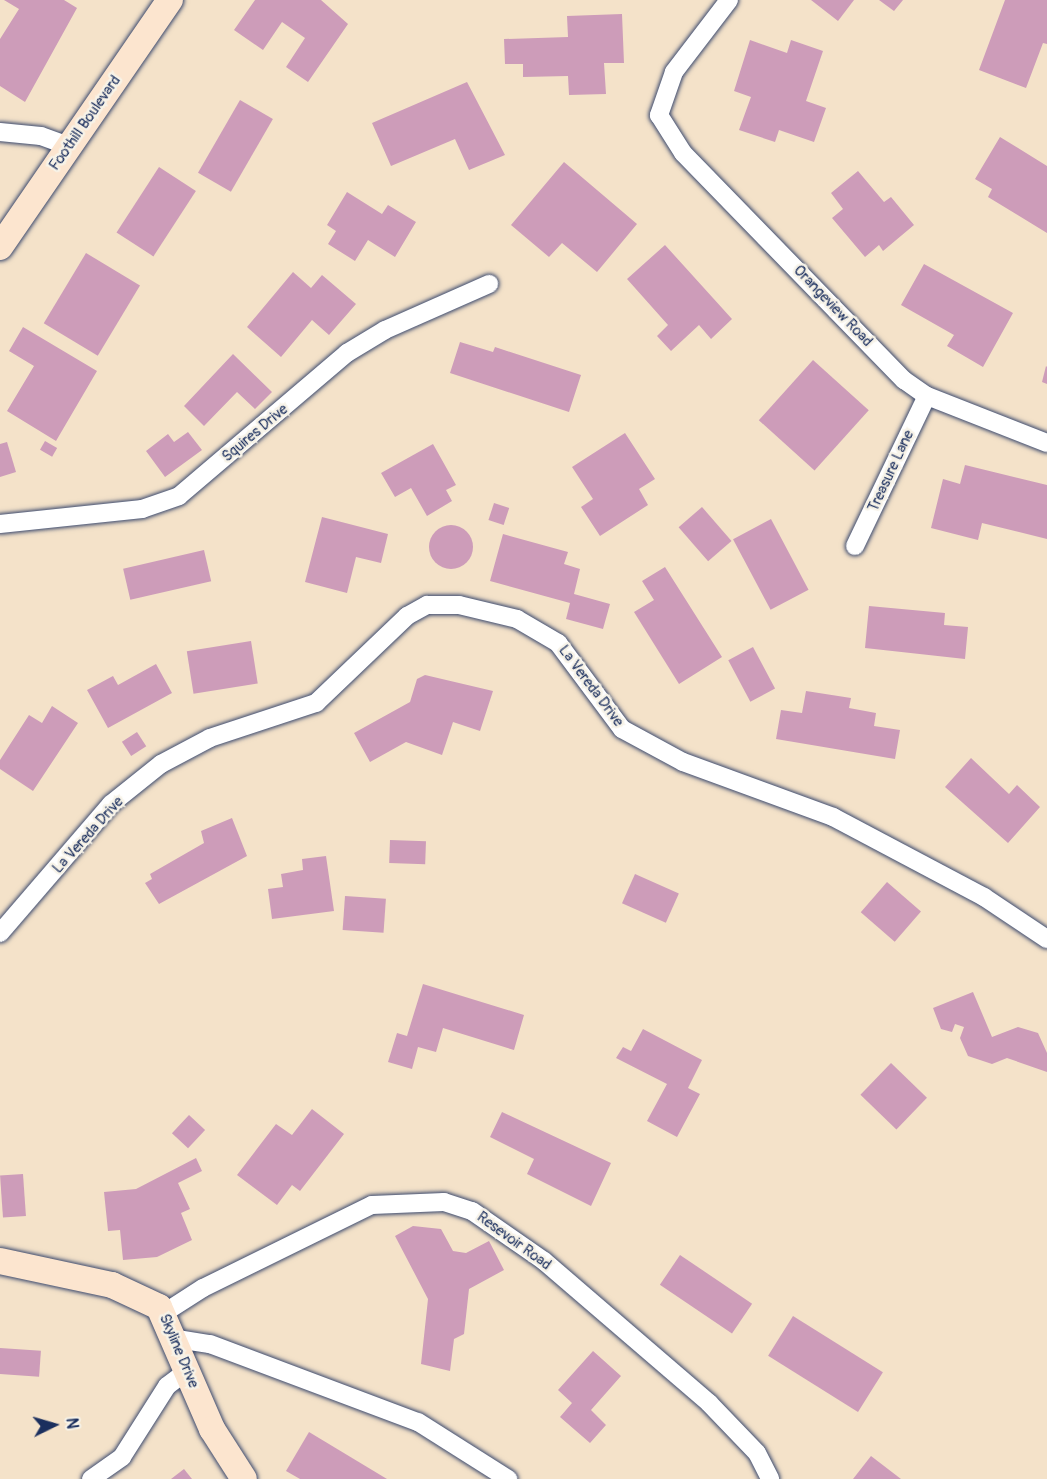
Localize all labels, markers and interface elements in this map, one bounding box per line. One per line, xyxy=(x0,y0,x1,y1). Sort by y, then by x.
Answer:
street label: Foothill Boulevard xyxy=(46,72,124,174)
street label: Orangeview Road xyxy=(790,262,876,350)
street label: Squires Drive xyxy=(218,400,292,466)
street label: Treasure Lane xyxy=(864,427,918,515)
street label: La Vereda Drive xyxy=(555,642,627,730)
street label: La Vereda Drive xyxy=(49,793,127,877)
street label: Resevoir Road xyxy=(473,1208,555,1274)
street label: Skyline Drive xyxy=(155,1311,203,1391)
north arrow xyxy=(24,1395,84,1455)
text: N xyxy=(61,1417,82,1430)

